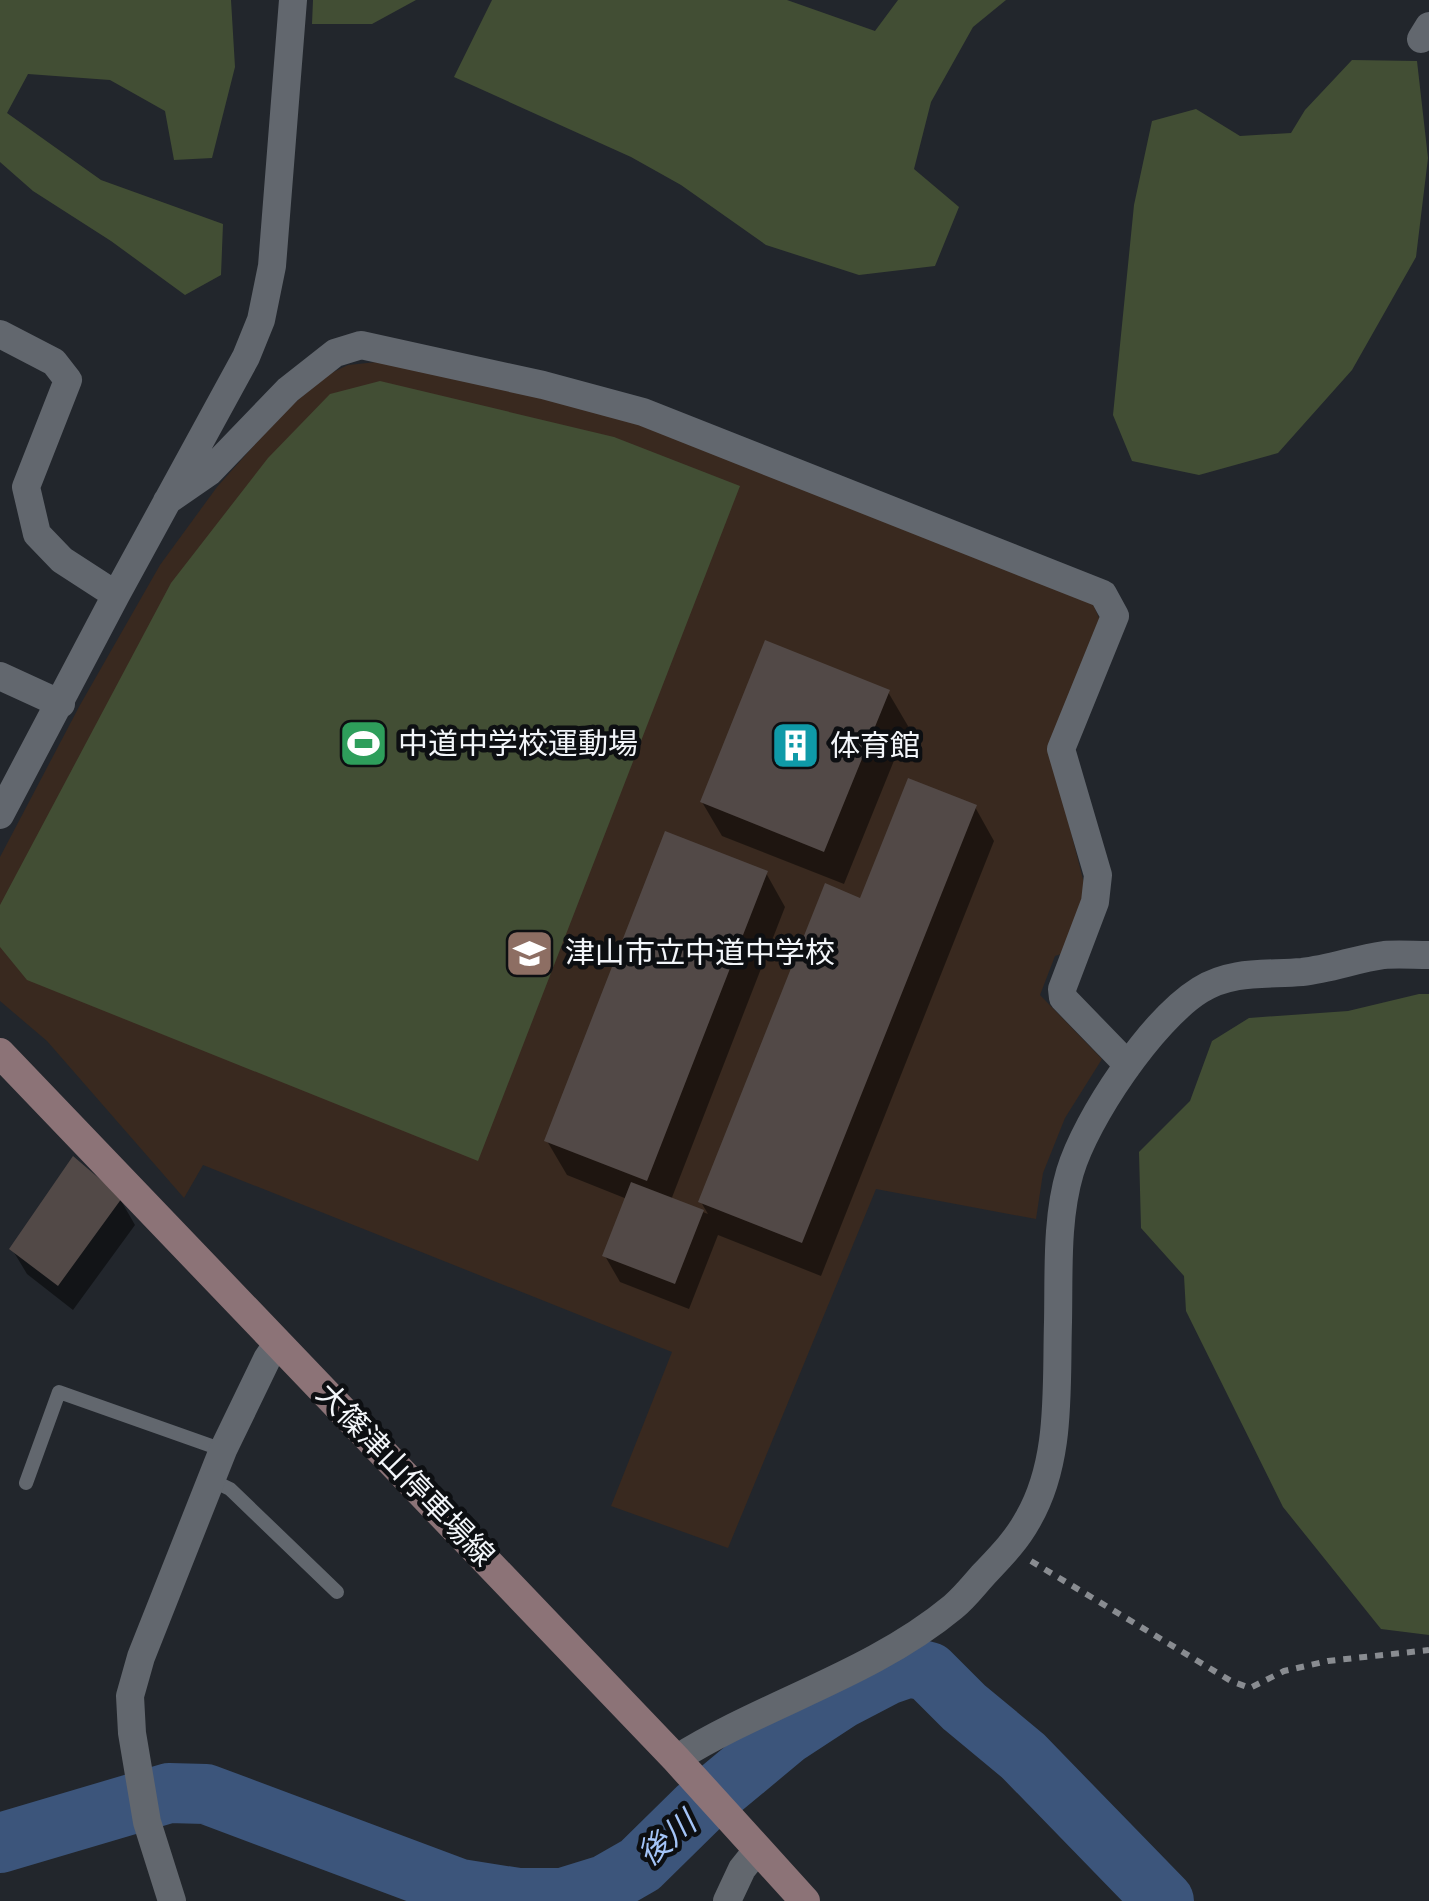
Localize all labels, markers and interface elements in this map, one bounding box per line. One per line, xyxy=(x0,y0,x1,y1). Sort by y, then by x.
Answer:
sports icon: 中道中学校運動場 xyxy=(337,718,389,770)
building icon: 体育館 xyxy=(769,720,821,772)
place label: 中道中学校運動場 xyxy=(398,726,638,763)
place label: 体育館 xyxy=(830,728,920,765)
school or university icon: 津山市立中道中学校 xyxy=(504,927,556,979)
place label: 津山市立中道中学校 xyxy=(565,935,835,972)
street label: 大篠津山停車場線 xyxy=(308,1376,502,1574)
water label: 後川 xyxy=(630,1802,706,1875)

